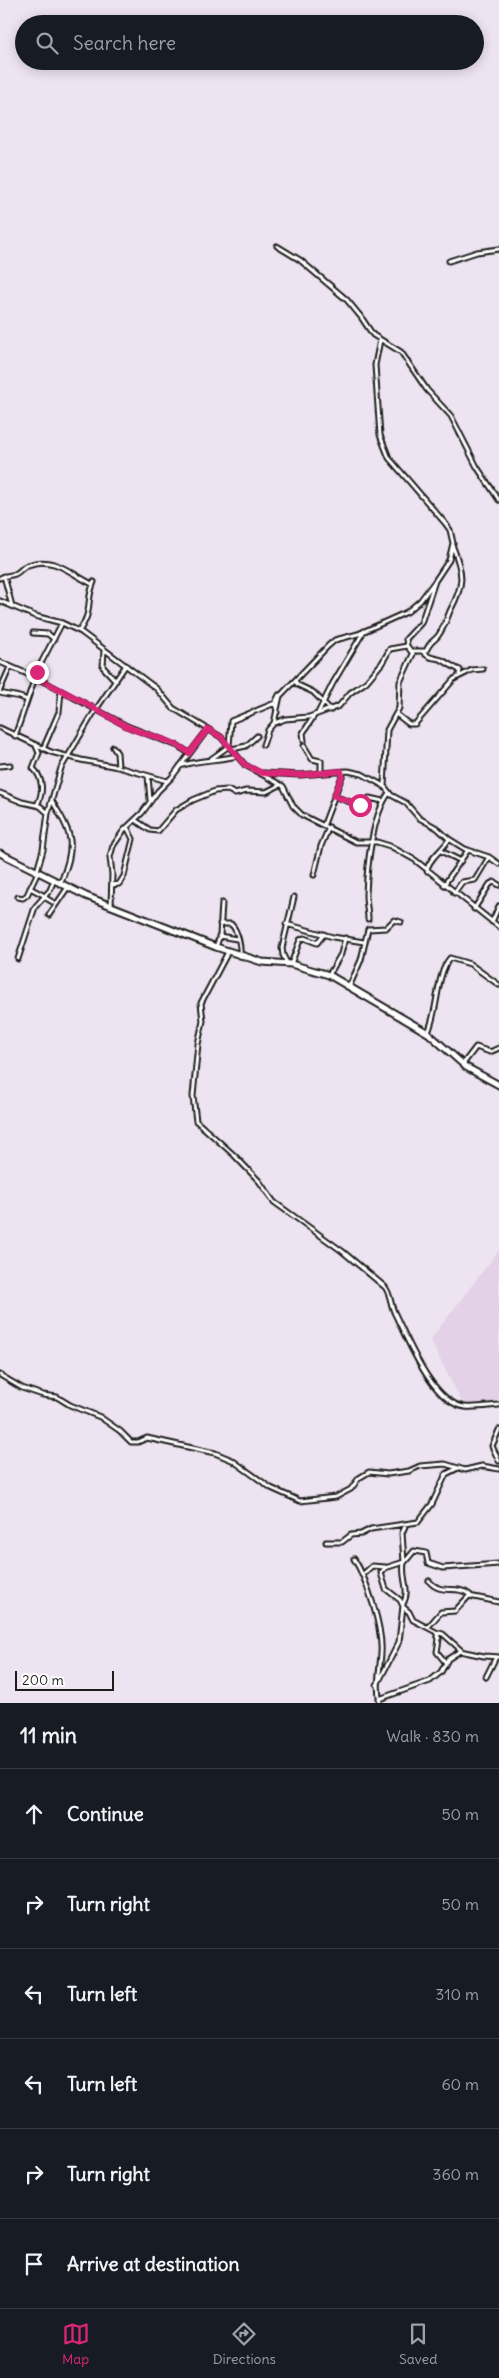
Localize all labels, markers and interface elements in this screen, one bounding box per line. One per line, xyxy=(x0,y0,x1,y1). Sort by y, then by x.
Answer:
search box xyxy=(15,15,484,70)
icon: search xyxy=(33,29,61,57)
text: Search here xyxy=(73,31,176,55)
route end xyxy=(26,661,49,684)
route start xyxy=(349,794,372,817)
scale bar xyxy=(15,1668,114,1691)
text: 200 m xyxy=(22,1671,64,1689)
text: 11 min xyxy=(20,1722,77,1749)
text: Walk · 830 m xyxy=(386,1726,479,1746)
icon: ahead xyxy=(20,1800,48,1828)
text: Continue xyxy=(67,1802,144,1826)
text: 50 m xyxy=(441,1804,479,1824)
icon: right xyxy=(20,1890,48,1918)
text: Turn right xyxy=(67,1892,150,1916)
text: 50 m xyxy=(441,1894,479,1914)
icon: left xyxy=(20,1980,48,2008)
text: Turn left xyxy=(67,1982,137,2006)
text: 310 m xyxy=(435,1984,479,2004)
icon: left xyxy=(20,2070,48,2098)
text: Turn left xyxy=(67,2072,137,2096)
text: 60 m xyxy=(441,2074,479,2094)
icon: right xyxy=(20,2160,48,2188)
text: Turn right xyxy=(67,2162,150,2186)
text: 360 m xyxy=(432,2164,479,2184)
icon: arrive xyxy=(20,2250,48,2278)
text: Arrive at destination xyxy=(67,2252,240,2276)
tab: Map xyxy=(62,2320,90,2368)
tab: Directions xyxy=(213,2320,276,2368)
tab: Saved xyxy=(399,2320,437,2368)

